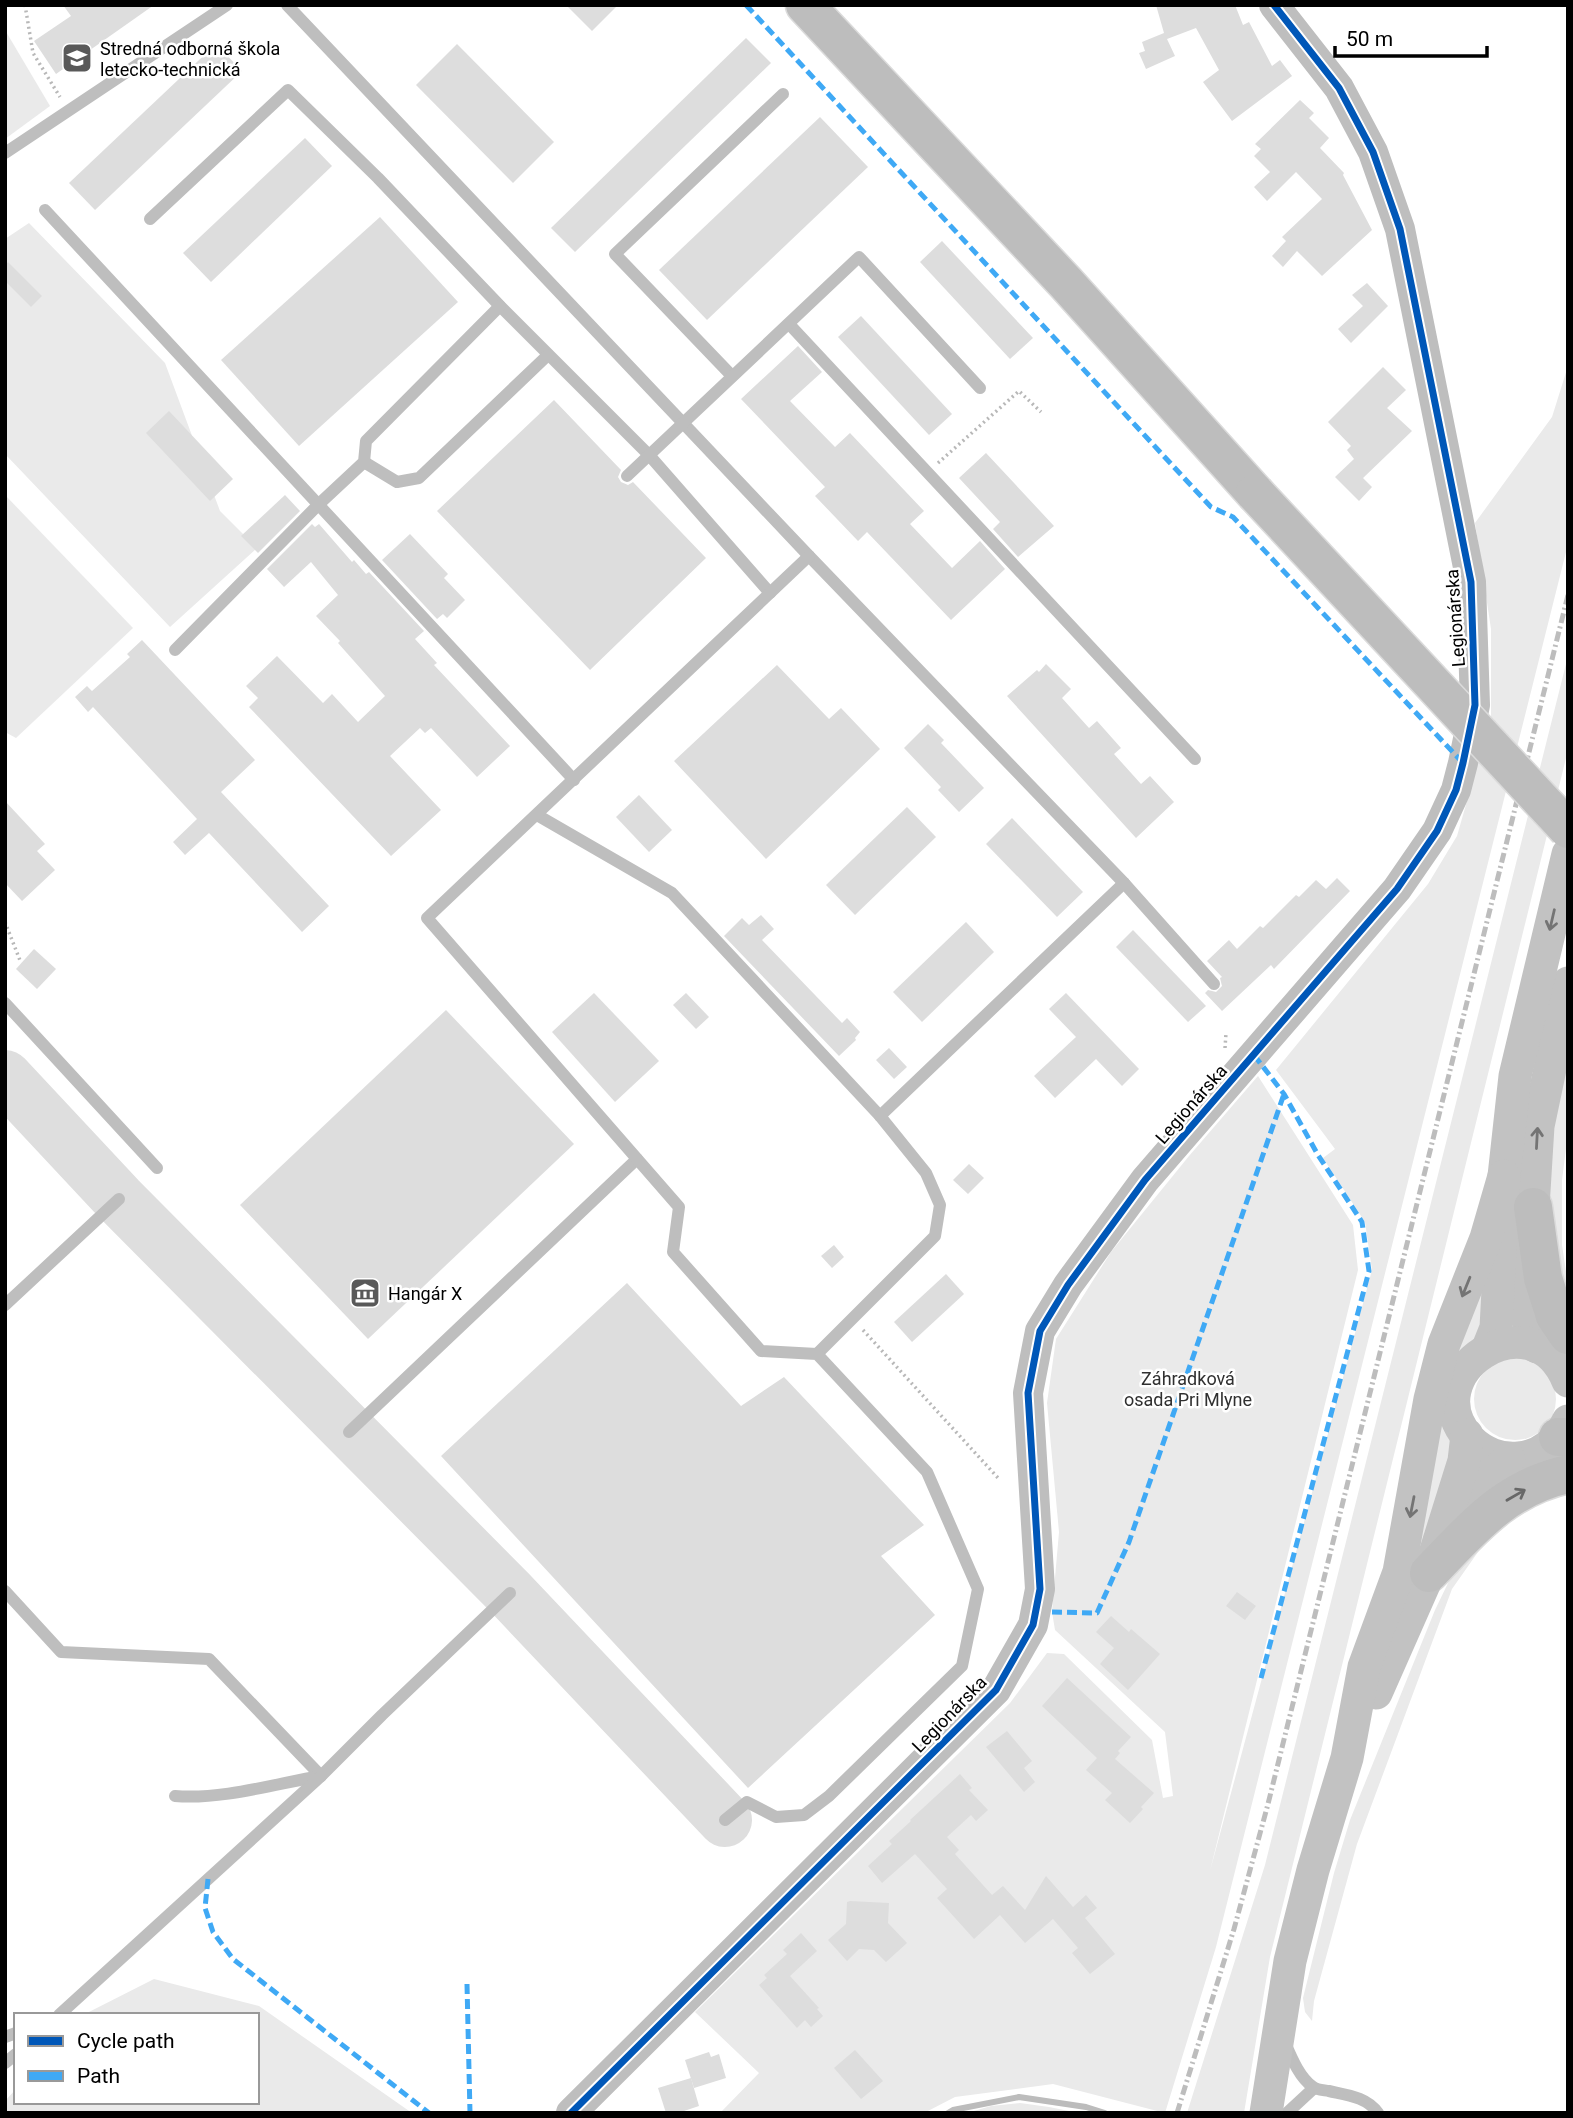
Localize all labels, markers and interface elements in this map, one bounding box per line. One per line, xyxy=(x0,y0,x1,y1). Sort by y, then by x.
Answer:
scale bar xyxy=(1335,14,1487,58)
text: 50 m xyxy=(1346,27,1393,51)
place label: Stredná odborná škola letecko-technická xyxy=(100,38,280,80)
school or university icon: Stredná odborná škola letecko-technická xyxy=(60,41,94,75)
street label: Legionárska xyxy=(1441,568,1469,668)
one-way arrow xyxy=(1545,908,1558,931)
street label: Legionárska xyxy=(1151,1060,1231,1148)
one-way arrow xyxy=(1531,1127,1544,1150)
museum icon: Hangár X xyxy=(348,1276,382,1310)
one-way arrow xyxy=(1459,1276,1472,1298)
place label: Hangár X xyxy=(388,1283,462,1304)
park label: Záhradková osada Pri Mlyne xyxy=(1124,1368,1252,1410)
one-way arrow xyxy=(1505,1488,1525,1502)
one-way arrow xyxy=(1405,1495,1418,1518)
street label: Legionárska xyxy=(907,1671,991,1757)
legend xyxy=(14,2013,259,2104)
text: Cycle path xyxy=(77,2029,175,2053)
text: Path xyxy=(77,2064,120,2088)

